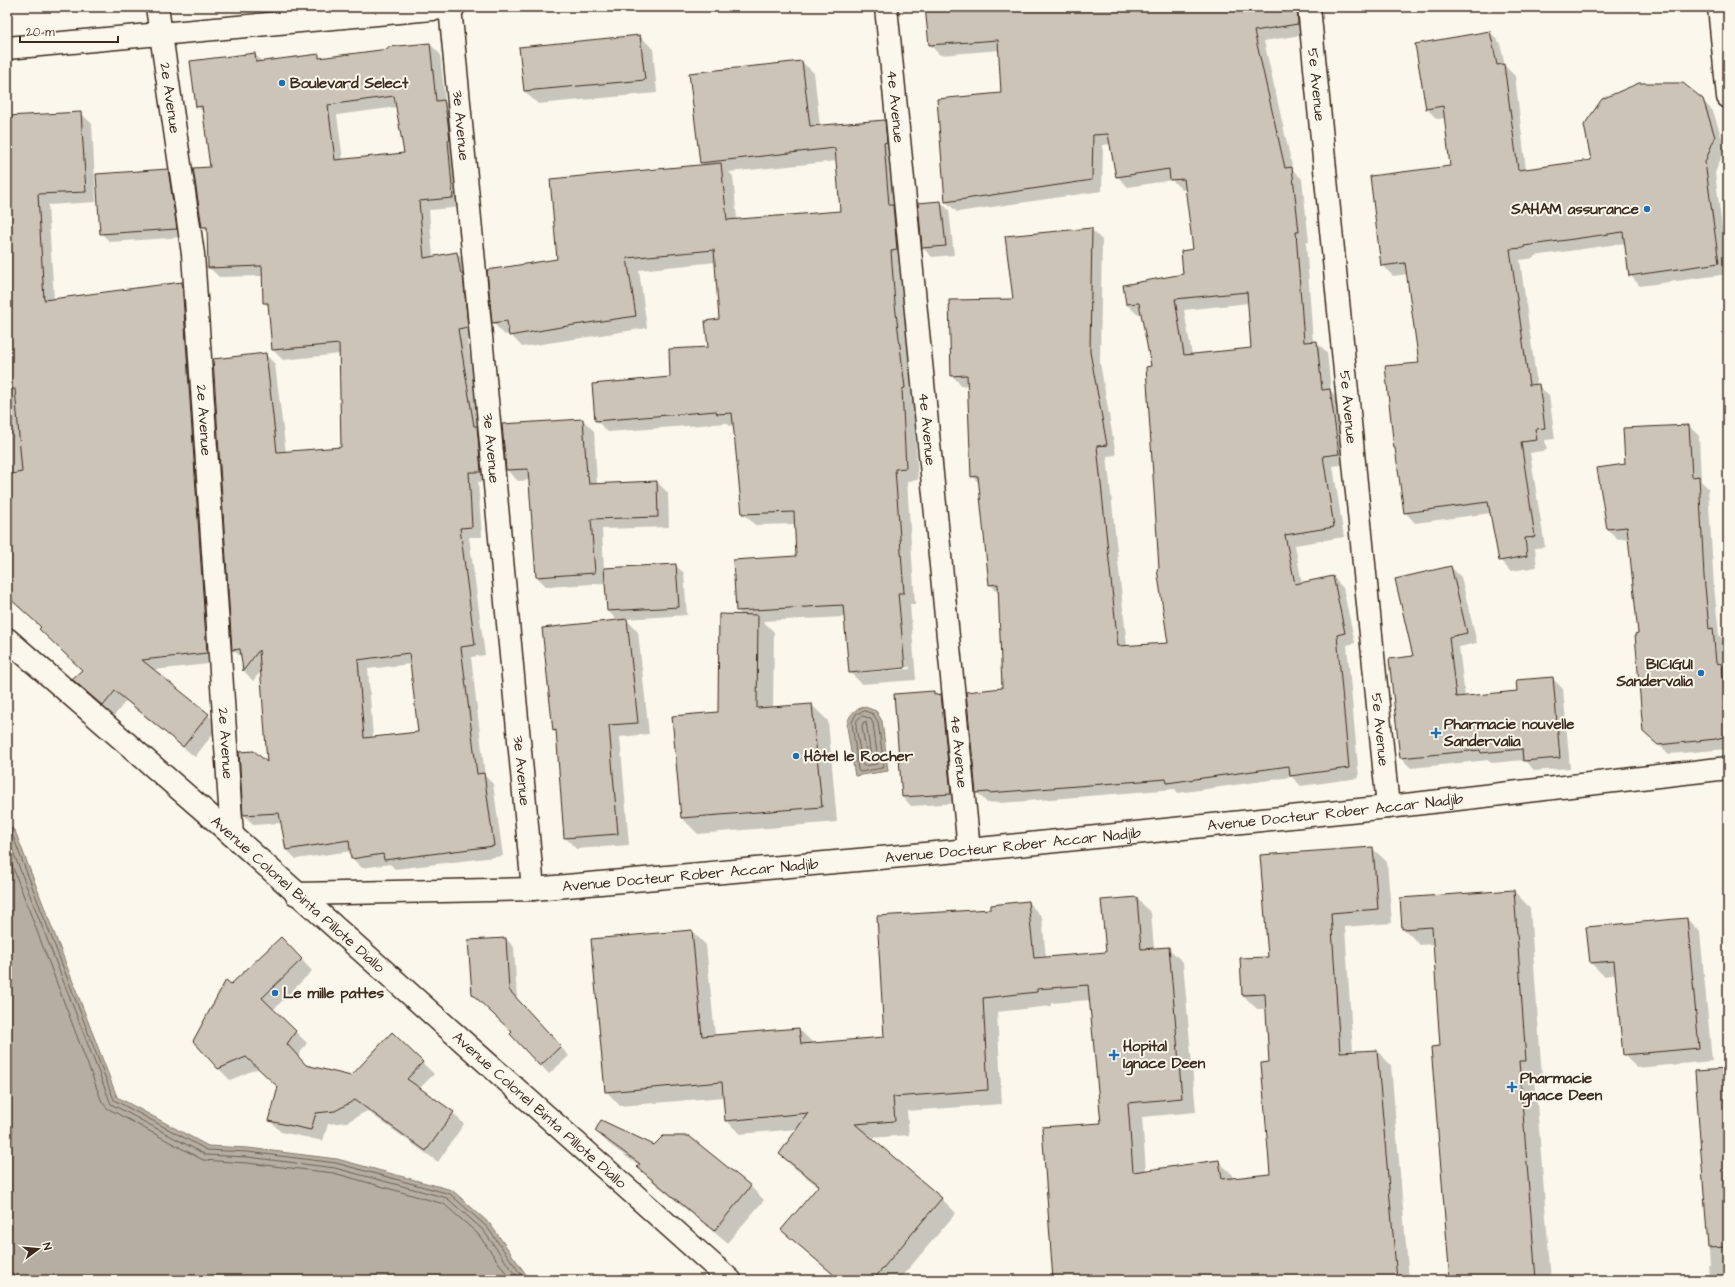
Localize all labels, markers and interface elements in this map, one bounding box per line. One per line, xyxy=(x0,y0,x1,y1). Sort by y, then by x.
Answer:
scale bar xyxy=(20,18,118,44)
text: 20 m xyxy=(26,24,55,41)
street label: 5e Avenue xyxy=(1303,47,1331,122)
street label: 2e Avenue xyxy=(155,61,186,135)
street label: 4e Avenue xyxy=(882,69,910,144)
place label: Boulevard Select xyxy=(290,73,409,94)
marker: Boulevard Select xyxy=(277,78,287,88)
street label: 3e Avenue xyxy=(447,89,475,162)
place label: SAHAM assurance xyxy=(1510,199,1639,220)
marker: SAHAM assurance xyxy=(1642,204,1652,214)
street label: 5e Avenue xyxy=(1334,369,1363,445)
street label: 2e Avenue xyxy=(191,384,217,456)
street label: 4e Avenue xyxy=(914,392,942,466)
street label: 3e Avenue xyxy=(478,412,505,484)
place label: BICIGUI Sandervalia xyxy=(1615,654,1693,692)
marker: BICIGUI Sandervalia xyxy=(1696,668,1706,678)
street label: 5e Avenue xyxy=(1366,692,1394,767)
street label: 2e Avenue xyxy=(213,707,239,780)
street label: 4e Avenue xyxy=(945,714,973,789)
place label: Pharmacie nouvelle Sandervalia xyxy=(1443,714,1574,752)
marker: Pharmacie nouvelle Sandervalia xyxy=(1431,728,1441,738)
street label: 3e Avenue xyxy=(508,735,536,807)
place label: Hôtel le Rocher xyxy=(804,746,914,767)
marker: Hôtel le Rocher xyxy=(791,751,801,761)
street label: Avenue Docteur Rober Accar Nadjib xyxy=(1206,788,1465,836)
street label: Avenue Colonel Binta Pillote Diallo xyxy=(206,811,390,978)
street label: Avenue Docteur Rober Accar Nadjib xyxy=(884,822,1143,868)
street label: Avenue Docteur Rober Accar Nadjib xyxy=(561,853,820,897)
place label: Le mille pattes xyxy=(283,983,385,1004)
marker: Le mille pattes xyxy=(270,988,280,998)
street label: Avenue Colonel Binta Pillote Diallo xyxy=(448,1027,632,1194)
place label: Hopital Ignace Deen xyxy=(1123,1036,1206,1076)
marker: Hopital Ignace Deen xyxy=(1108,1049,1120,1061)
place label: Pharmacie Ignace Deen xyxy=(1520,1068,1603,1108)
marker: Pharmacie Ignace Deen xyxy=(1507,1082,1517,1092)
north arrow xyxy=(18,1229,58,1269)
text: N xyxy=(39,1241,55,1252)

